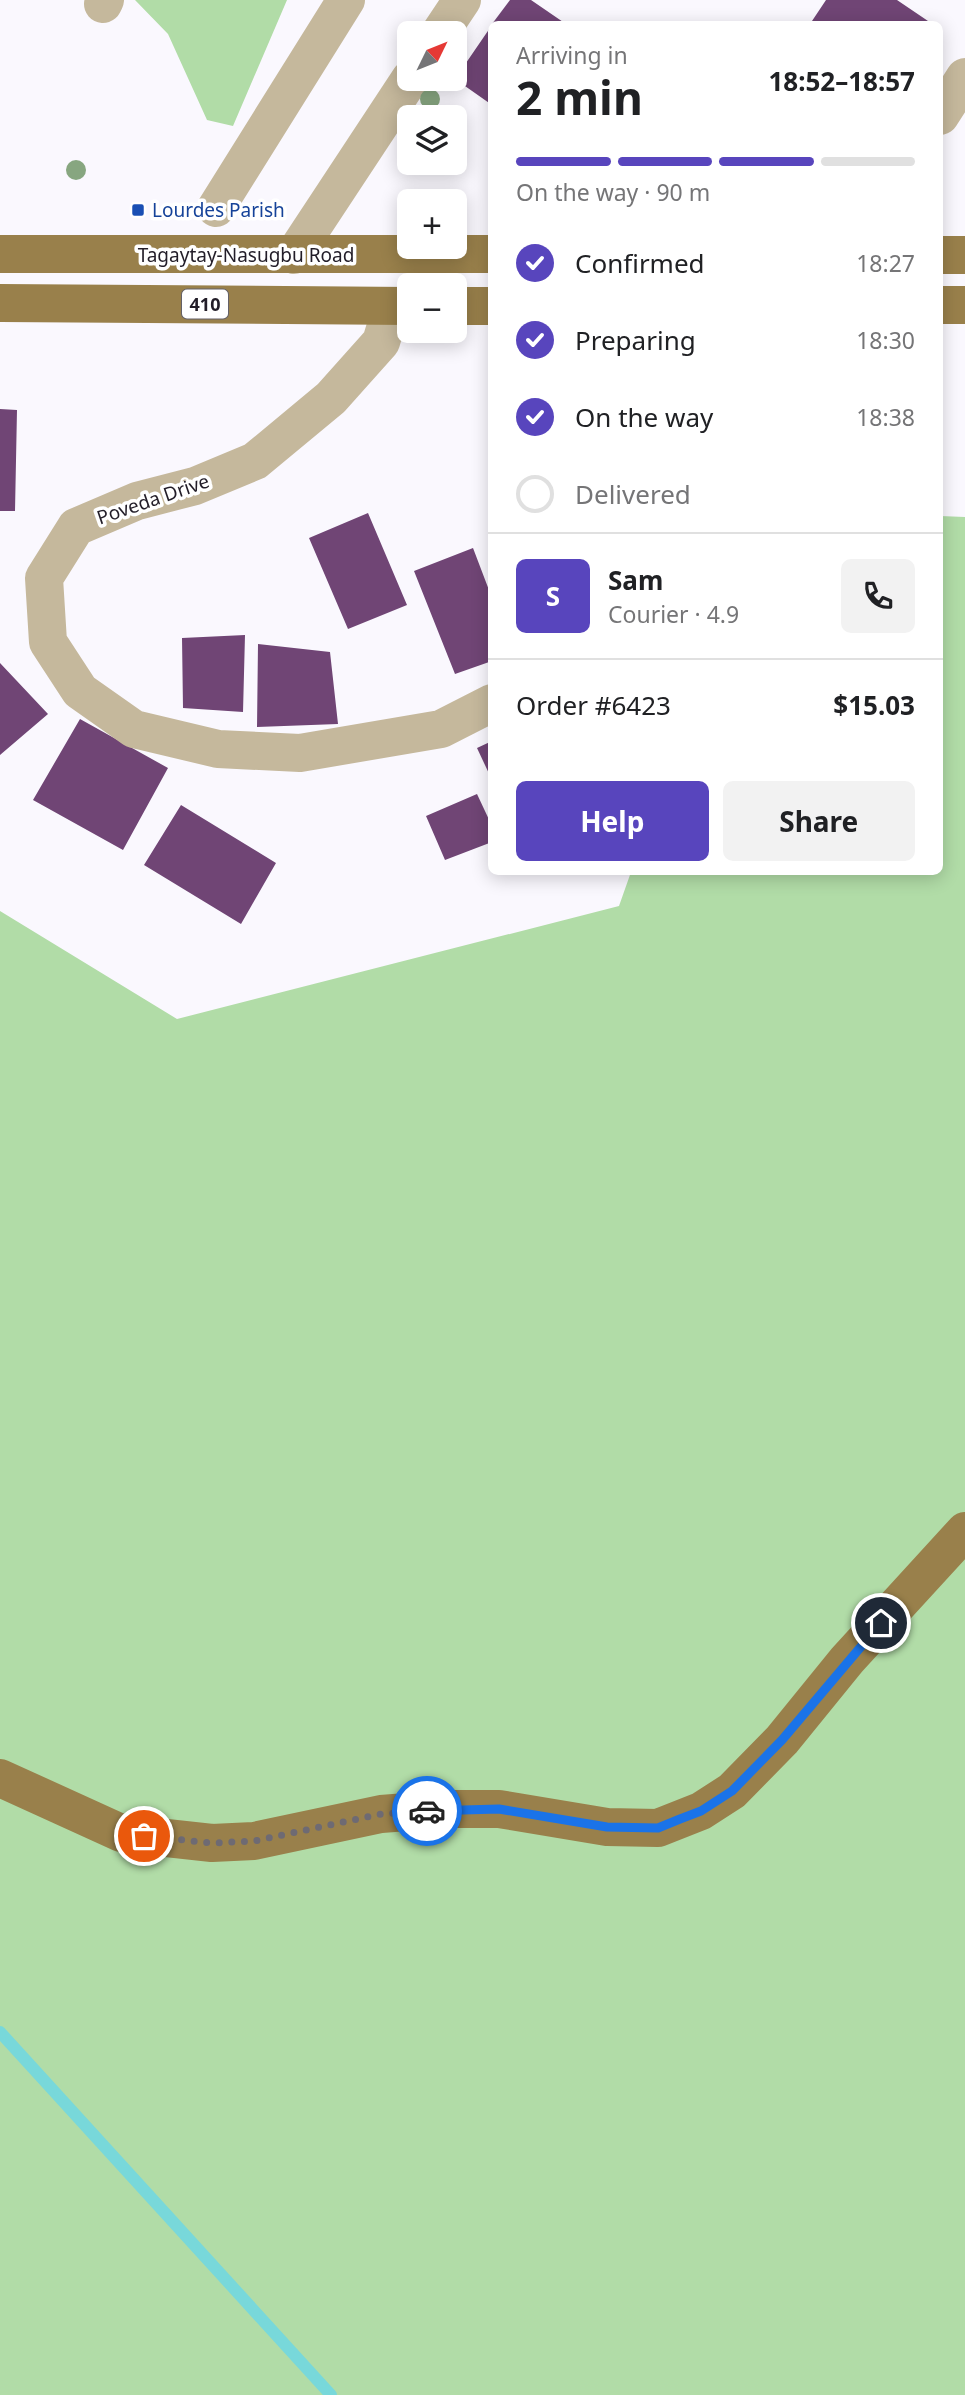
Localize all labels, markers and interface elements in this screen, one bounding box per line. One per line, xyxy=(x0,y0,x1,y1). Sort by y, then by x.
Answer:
north arrow xyxy=(397,21,467,91)
map controls xyxy=(397,21,467,343)
text: Arriving in xyxy=(516,39,628,71)
text: 18:52–18:57 xyxy=(768,63,915,99)
text: 2 min xyxy=(516,66,643,128)
button: layers xyxy=(397,105,467,175)
text: On the way · 90 m xyxy=(516,176,710,208)
button: + xyxy=(397,189,467,259)
place label: Lourdes Parish xyxy=(152,197,285,223)
marker: Lourdes Parish xyxy=(130,202,146,218)
street label: Tagaytay-Nasugbu Road xyxy=(138,242,354,268)
icon: check xyxy=(516,244,554,282)
text: Confirmed xyxy=(575,245,705,281)
text: 18:27 xyxy=(856,247,915,279)
button: − xyxy=(397,273,467,343)
road number: 410 xyxy=(182,290,228,318)
icon: check xyxy=(516,321,554,359)
text: Preparing xyxy=(575,322,696,358)
text: 18:30 xyxy=(856,324,915,356)
icon: check xyxy=(516,398,554,436)
text: On the way xyxy=(575,399,713,435)
text: 18:38 xyxy=(856,401,915,433)
street label: Poveda Drive xyxy=(93,468,213,530)
text: Delivered xyxy=(575,476,691,512)
button: phone xyxy=(841,559,915,633)
text: Sam xyxy=(608,562,663,598)
text: S xyxy=(546,578,560,614)
text: Courier · 4.9 xyxy=(608,598,739,630)
text: Order #6423 xyxy=(516,687,671,723)
text: $15.03 xyxy=(833,687,915,723)
button: Help xyxy=(516,781,709,861)
button: Share xyxy=(723,781,915,861)
pin xyxy=(851,1593,911,1653)
icon: home xyxy=(862,1604,900,1642)
courier xyxy=(392,1776,462,1846)
icon: car xyxy=(408,1792,446,1830)
pin xyxy=(114,1806,174,1866)
icon: bag xyxy=(125,1817,163,1855)

